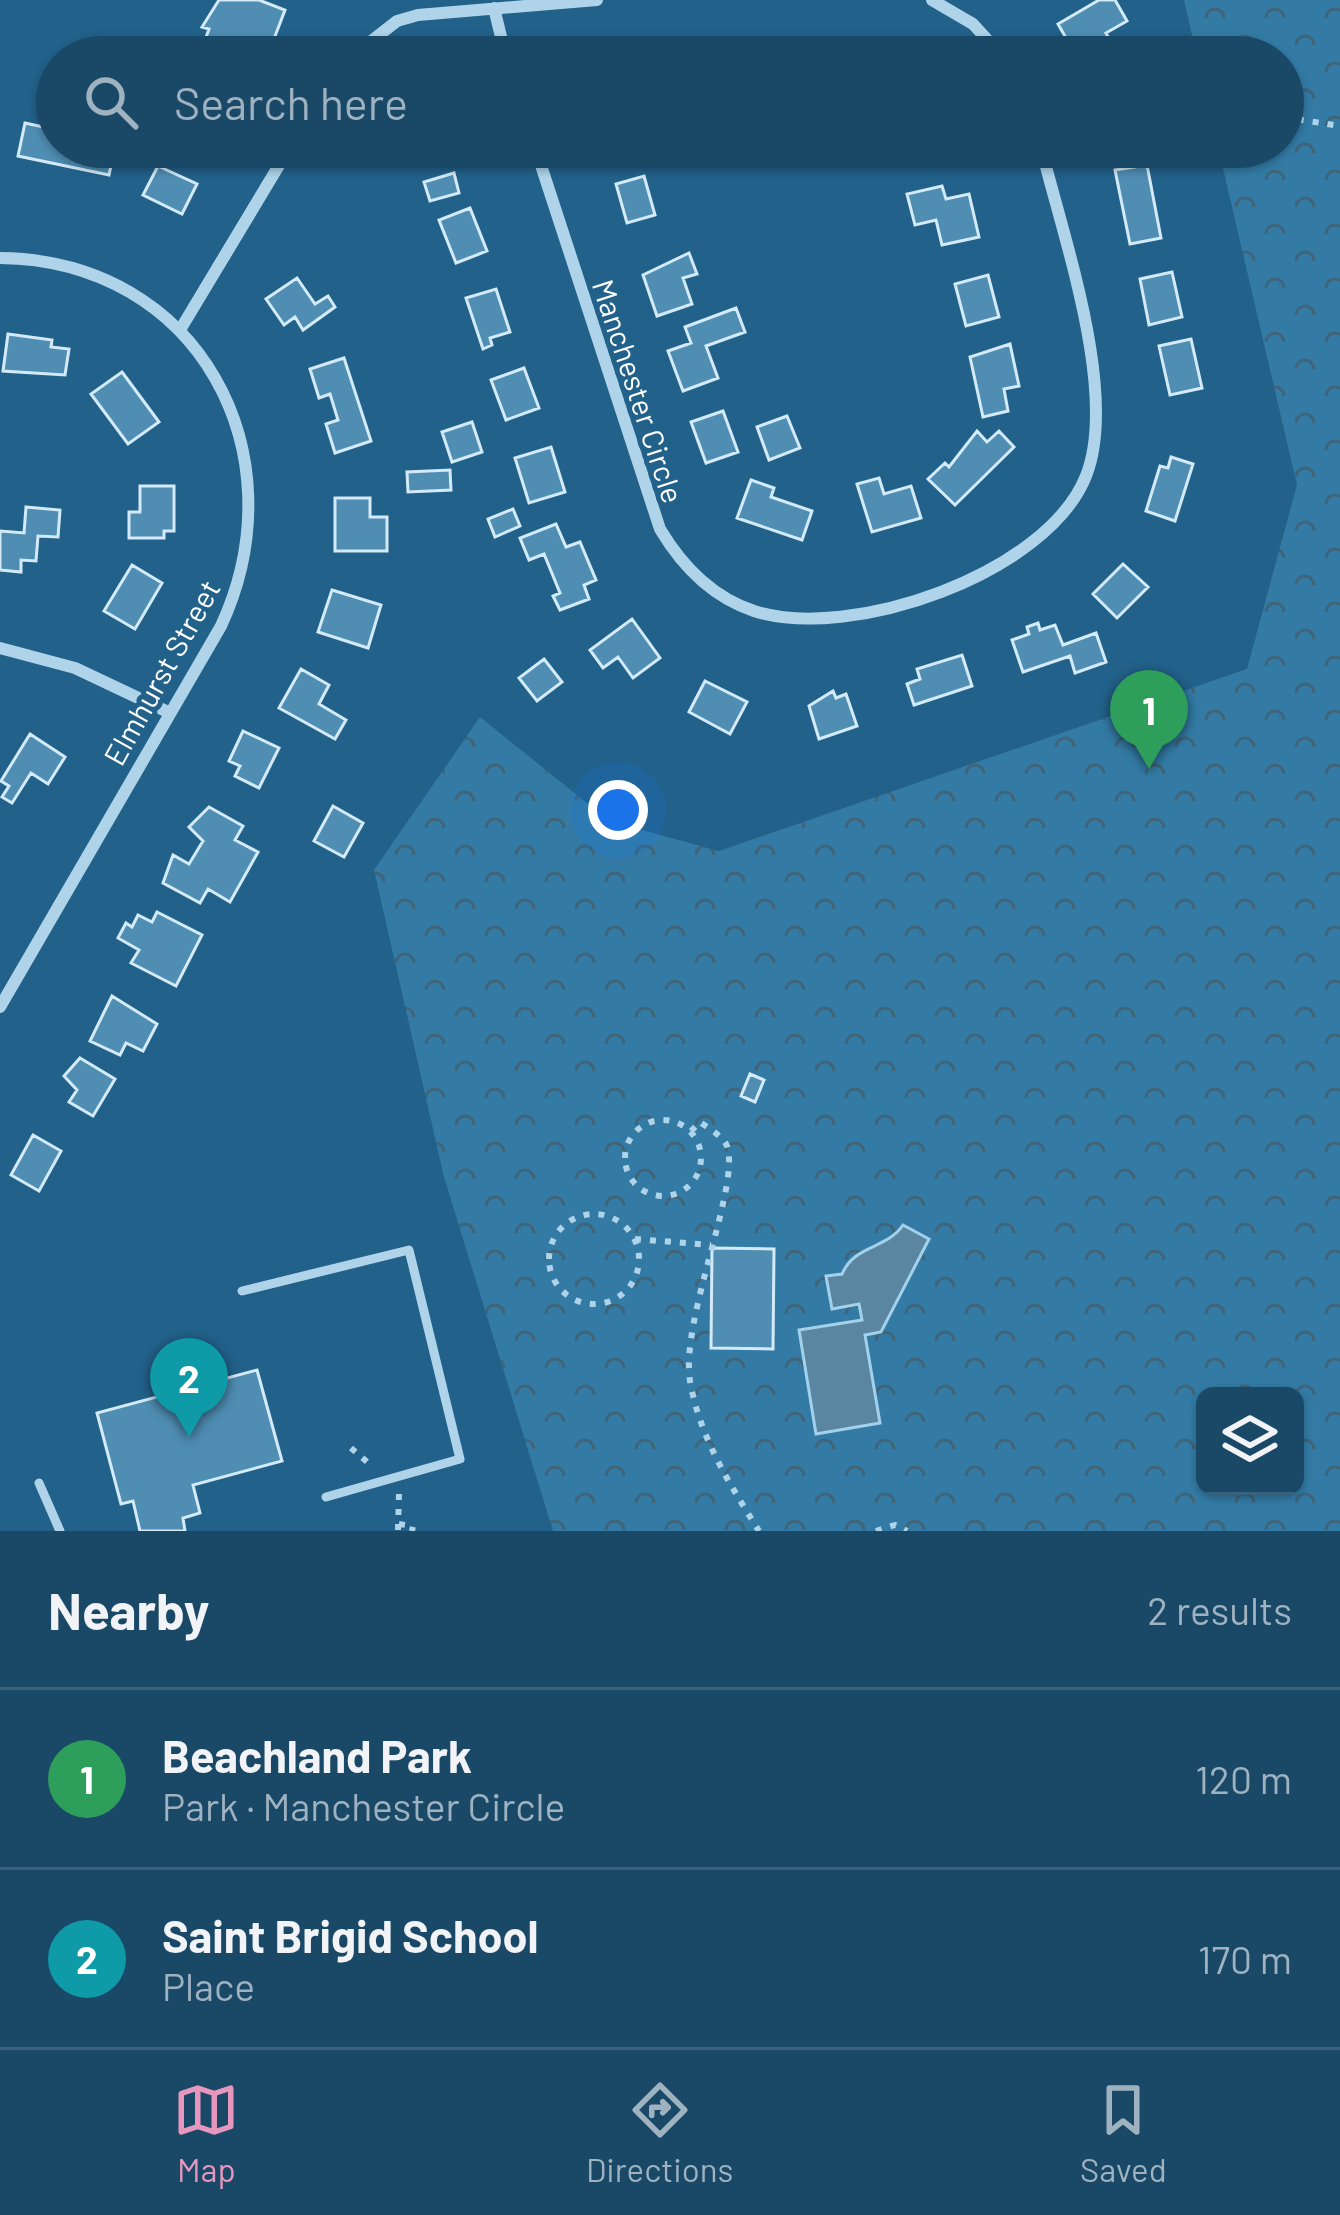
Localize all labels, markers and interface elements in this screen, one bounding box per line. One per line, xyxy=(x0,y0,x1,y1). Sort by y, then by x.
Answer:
search box xyxy=(36,36,1304,168)
icon: search xyxy=(78,69,144,135)
text: Search here xyxy=(174,75,408,129)
street label: Manchester Circle xyxy=(586,275,692,507)
street label: Elmhurst Street xyxy=(95,573,227,771)
pin: 1 xyxy=(1110,670,1188,769)
your location xyxy=(588,780,648,840)
pin: 2 xyxy=(150,1338,228,1437)
map controls xyxy=(1196,1387,1304,1495)
button: layers xyxy=(1196,1387,1304,1495)
text: Nearby xyxy=(48,1579,209,1640)
text: 2 results xyxy=(1147,1586,1292,1633)
text: Beachland Park xyxy=(162,1728,472,1782)
text: 1 xyxy=(80,1755,94,1802)
text: 120 m xyxy=(1195,1755,1292,1802)
text: Park · Manchester Circle xyxy=(162,1782,565,1829)
text: Saint Brigid School xyxy=(162,1908,539,1962)
text: 2 xyxy=(76,1935,98,1982)
text: 170 m xyxy=(1198,1935,1292,1982)
text: Place xyxy=(162,1962,255,2009)
tab: Map xyxy=(173,2077,239,2189)
tab: Directions xyxy=(586,2077,733,2189)
tab: Saved xyxy=(1080,2077,1167,2189)

